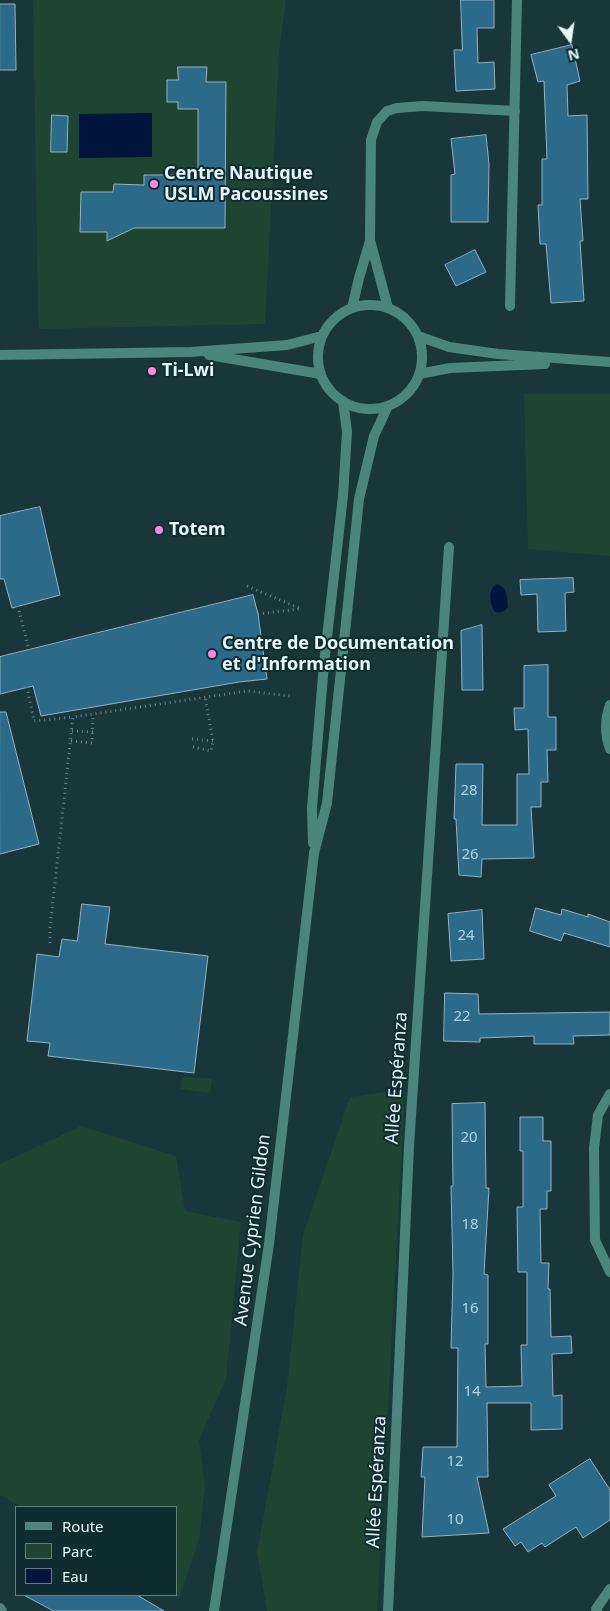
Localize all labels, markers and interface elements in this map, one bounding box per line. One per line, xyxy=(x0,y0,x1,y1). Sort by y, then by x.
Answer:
north arrow xyxy=(545,15,595,65)
text: N xyxy=(566,44,582,66)
place label: Centre Nautique USLM Pacoussines xyxy=(164,163,328,205)
marker: Centre Nautique USLM Pacoussines xyxy=(148,178,160,190)
place label: Ti-Lwi xyxy=(162,360,214,382)
marker: Ti-Lwi xyxy=(146,365,158,377)
place label: Totem xyxy=(169,519,225,541)
marker: Totem xyxy=(153,524,165,536)
place label: Centre de Documentation et d'Information xyxy=(222,633,454,676)
marker: Centre de Documentation et d'Information xyxy=(206,648,218,660)
house number: 28 xyxy=(460,782,478,800)
house number: 26 xyxy=(461,846,479,864)
house number: 24 xyxy=(457,927,475,945)
house number: 22 xyxy=(453,1008,471,1026)
street label: Allée Espéranza xyxy=(382,1011,412,1145)
house number: 20 xyxy=(460,1129,478,1147)
street label: Avenue Cyprien Gildon xyxy=(231,1133,275,1327)
house number: 18 xyxy=(461,1216,479,1234)
house number: 16 xyxy=(461,1300,479,1318)
house number: 14 xyxy=(463,1383,481,1401)
street label: Allée Espéranza xyxy=(363,1415,391,1549)
house number: 12 xyxy=(446,1453,464,1471)
legend xyxy=(15,1506,178,1596)
house number: 10 xyxy=(446,1511,464,1529)
text: Route xyxy=(62,1516,104,1536)
text: Parc xyxy=(62,1541,93,1561)
text: Eau xyxy=(62,1566,88,1586)

